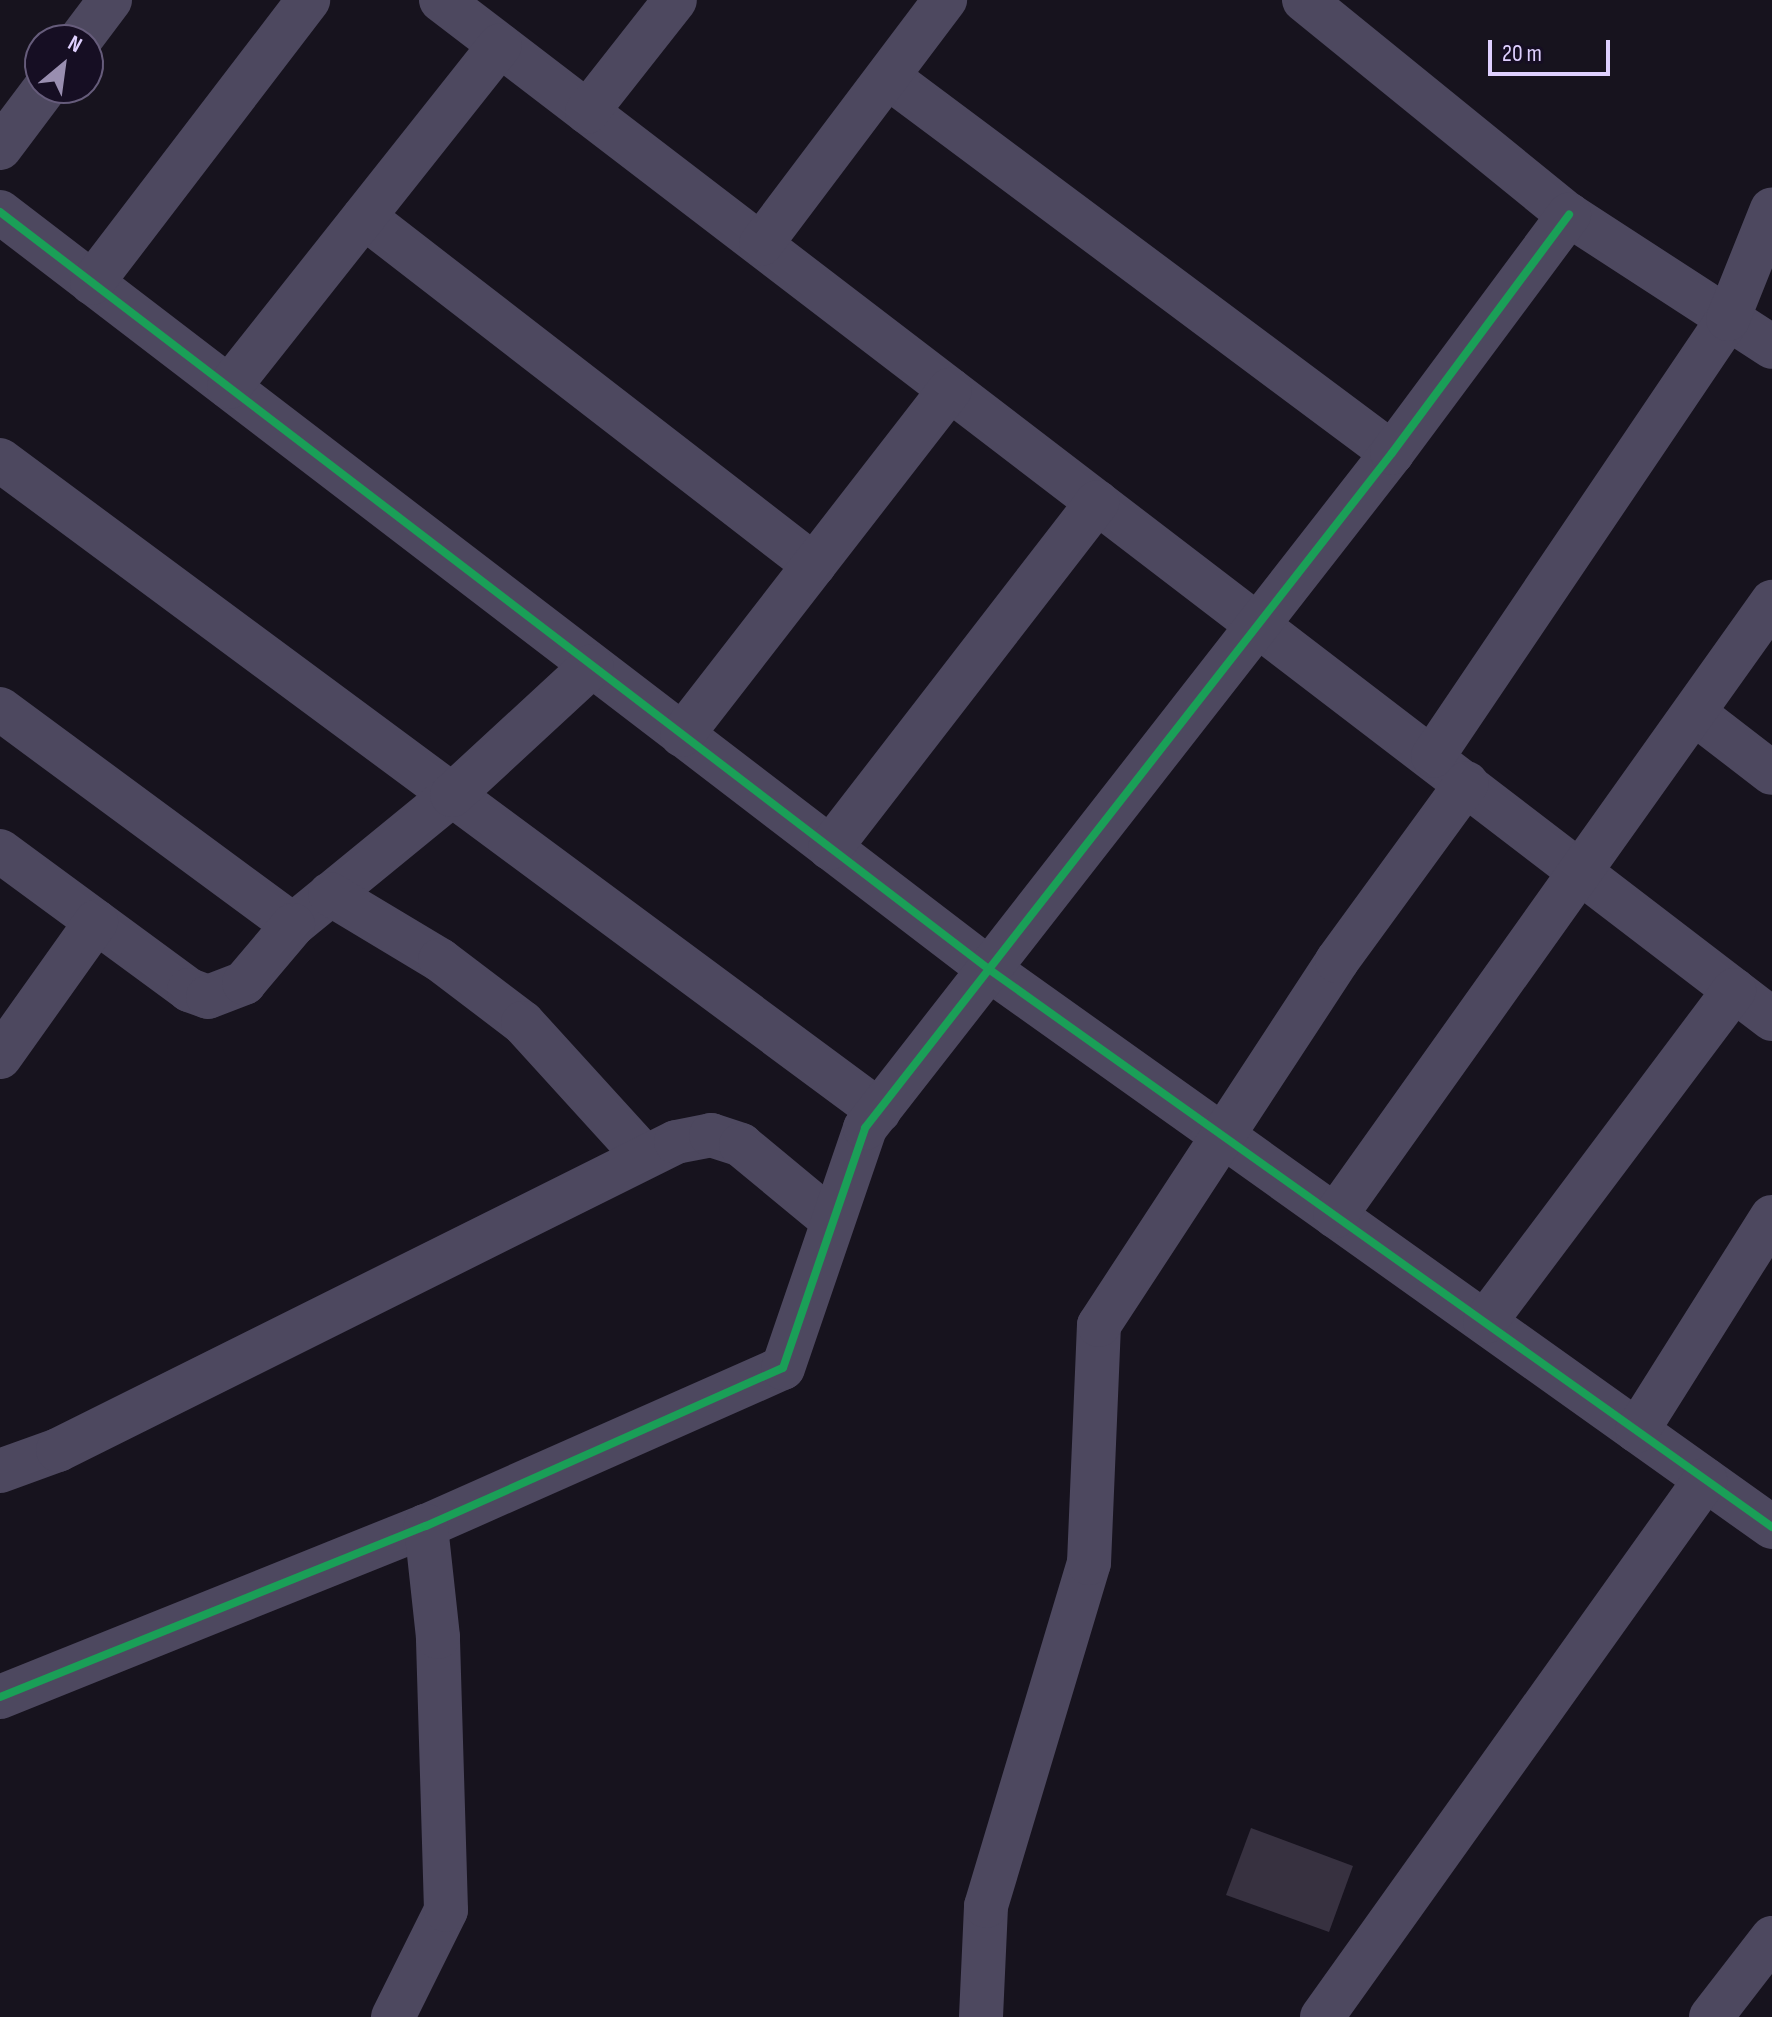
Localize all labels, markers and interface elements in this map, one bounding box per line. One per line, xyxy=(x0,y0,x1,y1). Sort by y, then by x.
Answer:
north arrow xyxy=(24,24,104,104)
scale bar xyxy=(1492,24,1614,74)
text: N xyxy=(63,30,87,59)
text: 20 m xyxy=(1502,39,1542,68)

